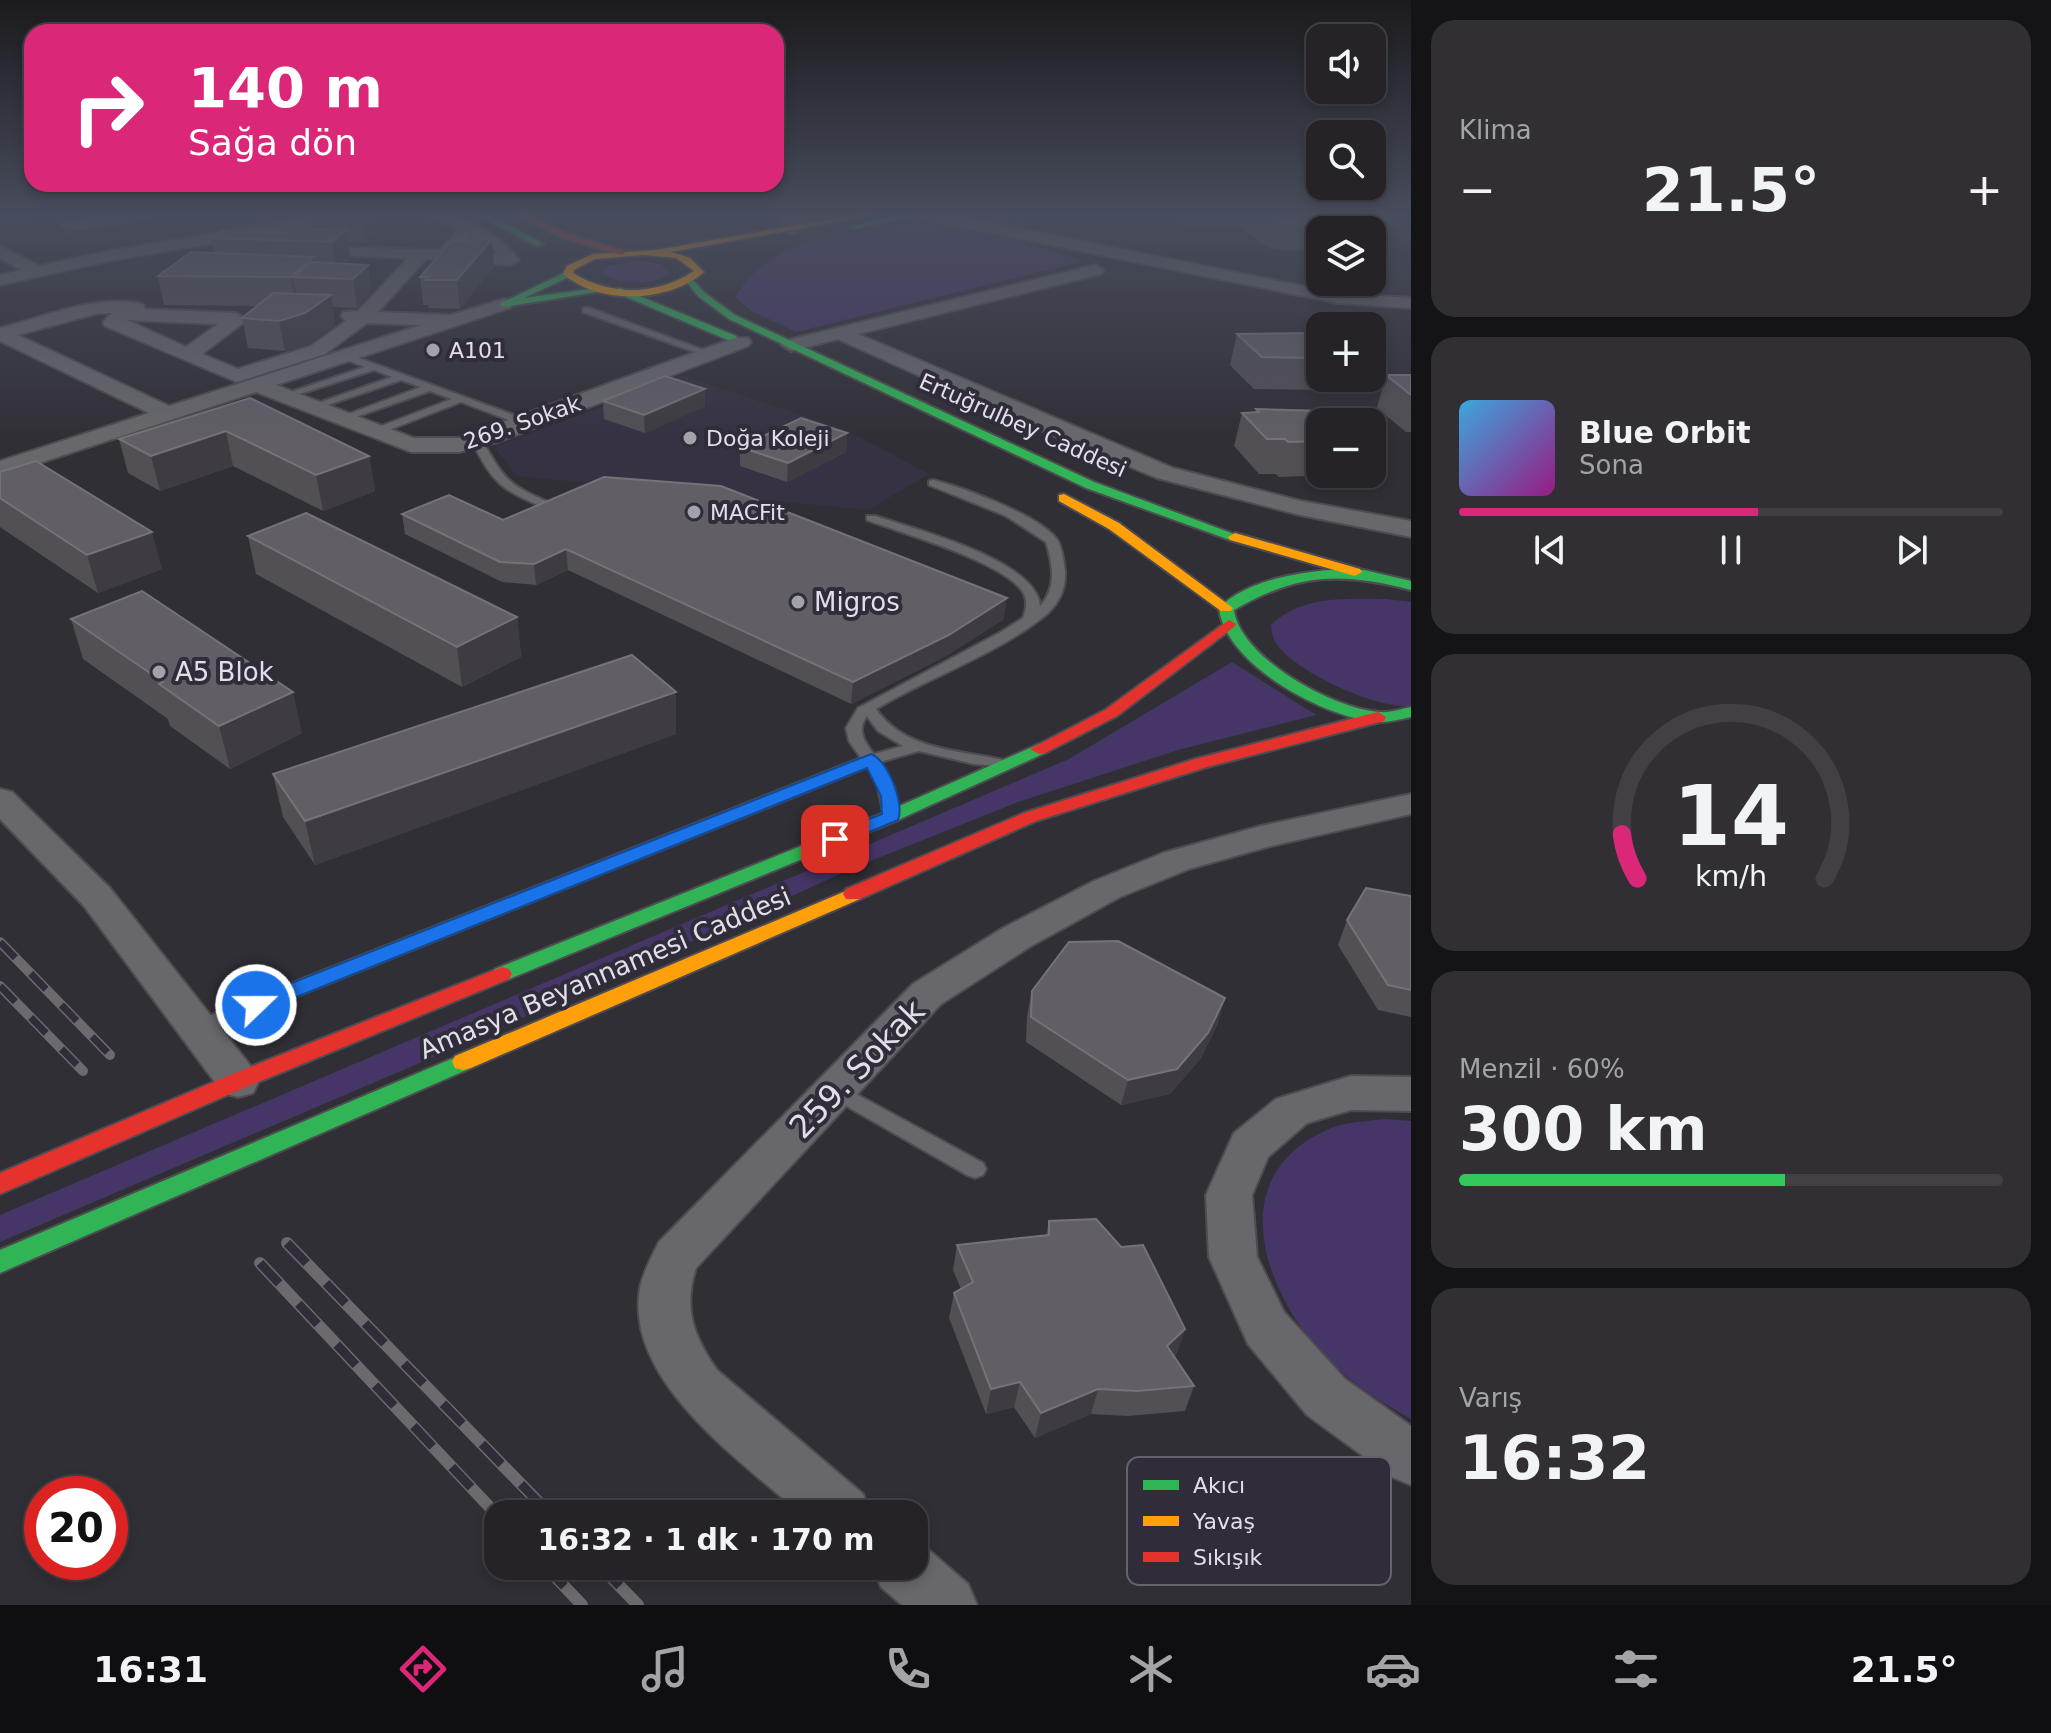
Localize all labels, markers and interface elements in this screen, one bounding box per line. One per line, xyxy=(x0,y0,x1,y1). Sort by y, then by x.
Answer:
map controls xyxy=(1306,24,1386,488)
button: sound xyxy=(1306,24,1386,104)
text: 140 m xyxy=(188,55,383,120)
icon: right xyxy=(56,56,160,160)
text: Klima xyxy=(1459,115,1532,145)
button: search xyxy=(1306,120,1386,200)
text: Sağa dön xyxy=(188,122,357,163)
text: 21.5° xyxy=(1642,155,1820,225)
text: − xyxy=(1459,164,1496,215)
text: + xyxy=(1966,164,2003,215)
button: layers xyxy=(1306,216,1386,296)
button: + xyxy=(1306,312,1386,392)
place label: A101 xyxy=(449,338,506,363)
marker: A101 xyxy=(424,341,442,359)
street label: Ertuğrulbey Caddesi xyxy=(915,368,1130,482)
street label: 269. Sokak xyxy=(460,391,584,454)
button: − xyxy=(1306,408,1386,488)
text: Blue Orbit xyxy=(1579,415,1751,450)
place label: Doğa Koleji xyxy=(706,426,830,451)
marker: Doğa Koleji xyxy=(681,429,699,447)
text: Sona xyxy=(1579,450,1644,480)
place label: MACFit xyxy=(710,500,785,525)
marker: MACFit xyxy=(685,503,703,521)
icon: previous xyxy=(1528,528,1572,572)
icon: pause xyxy=(1709,528,1753,572)
icon: next xyxy=(1890,528,1934,572)
place label: Migros xyxy=(814,587,900,617)
marker: Migros xyxy=(789,593,807,611)
place label: A5 Blok xyxy=(175,657,274,687)
marker: A5 Blok xyxy=(150,663,168,681)
text: 14 xyxy=(1673,767,1789,864)
pin xyxy=(801,805,869,873)
icon: arrive xyxy=(813,817,857,861)
text: km/h xyxy=(1695,859,1767,893)
street label: Amasya Beyannamesi Caddesi xyxy=(415,881,795,1065)
position arrow xyxy=(214,963,298,1047)
street label: 259. Sokak xyxy=(782,992,933,1146)
text: Menzil · 60% xyxy=(1459,1054,1625,1084)
text: 300 km xyxy=(1459,1094,1708,1164)
text: Varış xyxy=(1459,1383,1522,1413)
text: 16:32 xyxy=(1459,1423,1650,1493)
legend xyxy=(1127,1457,1391,1585)
text: Akıcı xyxy=(1193,1473,1245,1498)
speed limit sign: 20 xyxy=(24,1476,128,1580)
text: Yavaş xyxy=(1192,1509,1255,1534)
text: 16:32 · 1 dk · 170 m xyxy=(537,1522,875,1557)
text: Sıkışık xyxy=(1193,1545,1263,1570)
icon: directions xyxy=(395,1641,451,1697)
icon: music xyxy=(637,1641,693,1697)
icon: phone xyxy=(880,1641,936,1697)
icon: climate xyxy=(1123,1641,1179,1697)
icon: car xyxy=(1365,1641,1421,1697)
icon: filters xyxy=(1608,1641,1664,1697)
text: 16:31 xyxy=(93,1649,208,1690)
text: 21.5° xyxy=(1851,1649,1958,1690)

